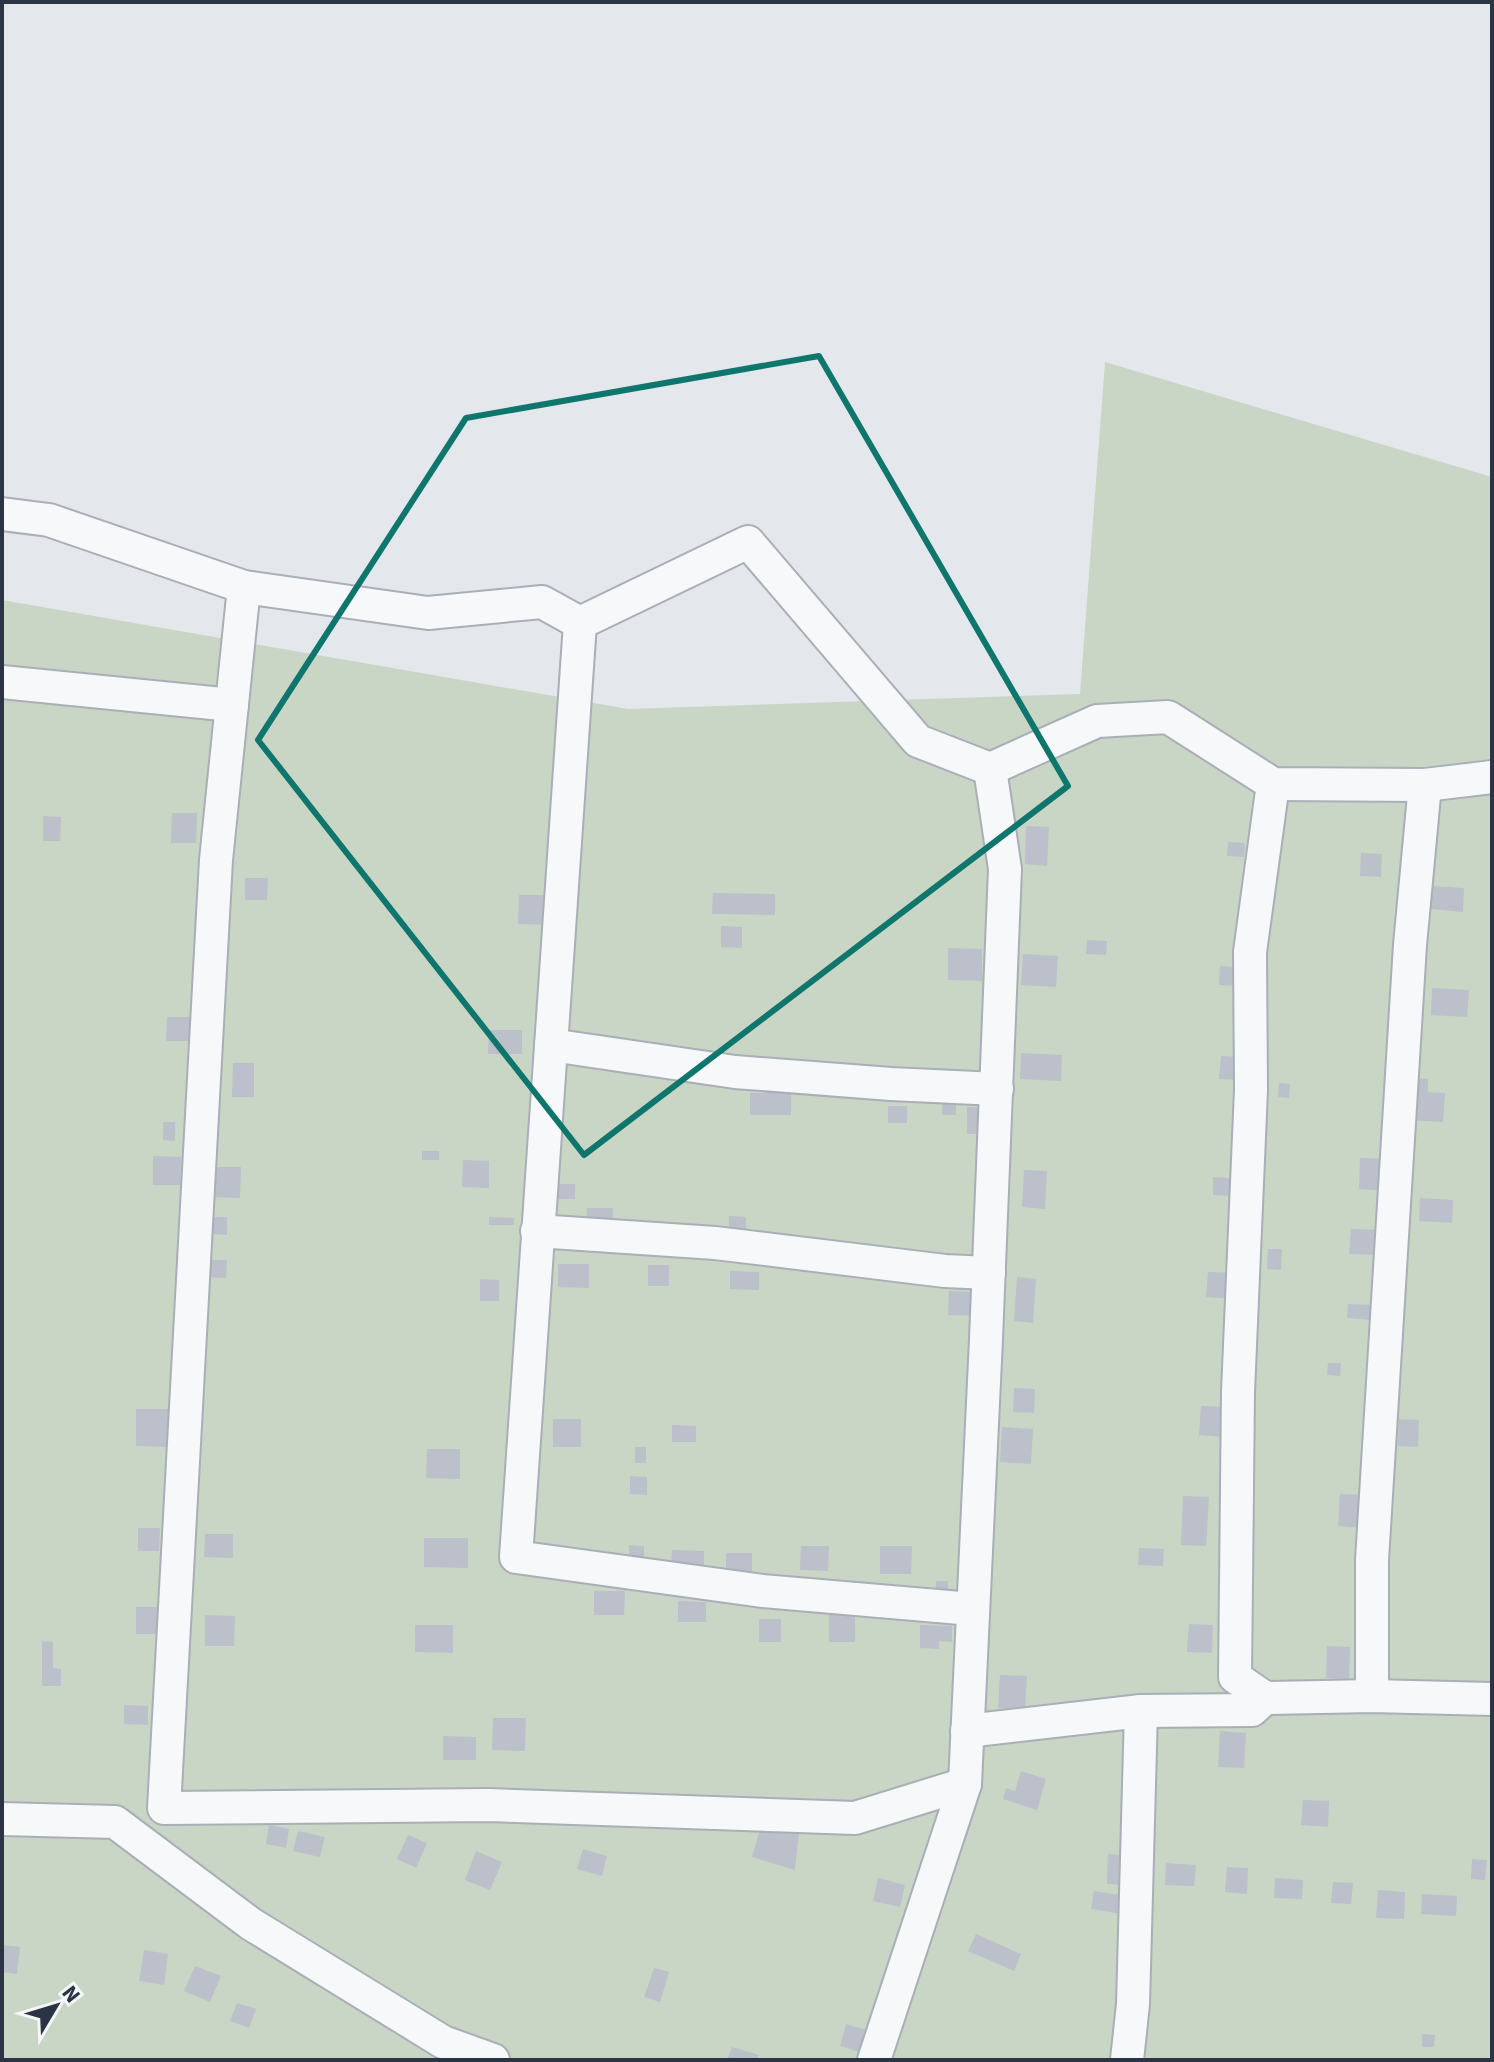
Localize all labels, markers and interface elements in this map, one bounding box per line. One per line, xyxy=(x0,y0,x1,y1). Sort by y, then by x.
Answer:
north arrow xyxy=(16,1966,96,2046)
text: N xyxy=(54,1979,88,2010)

